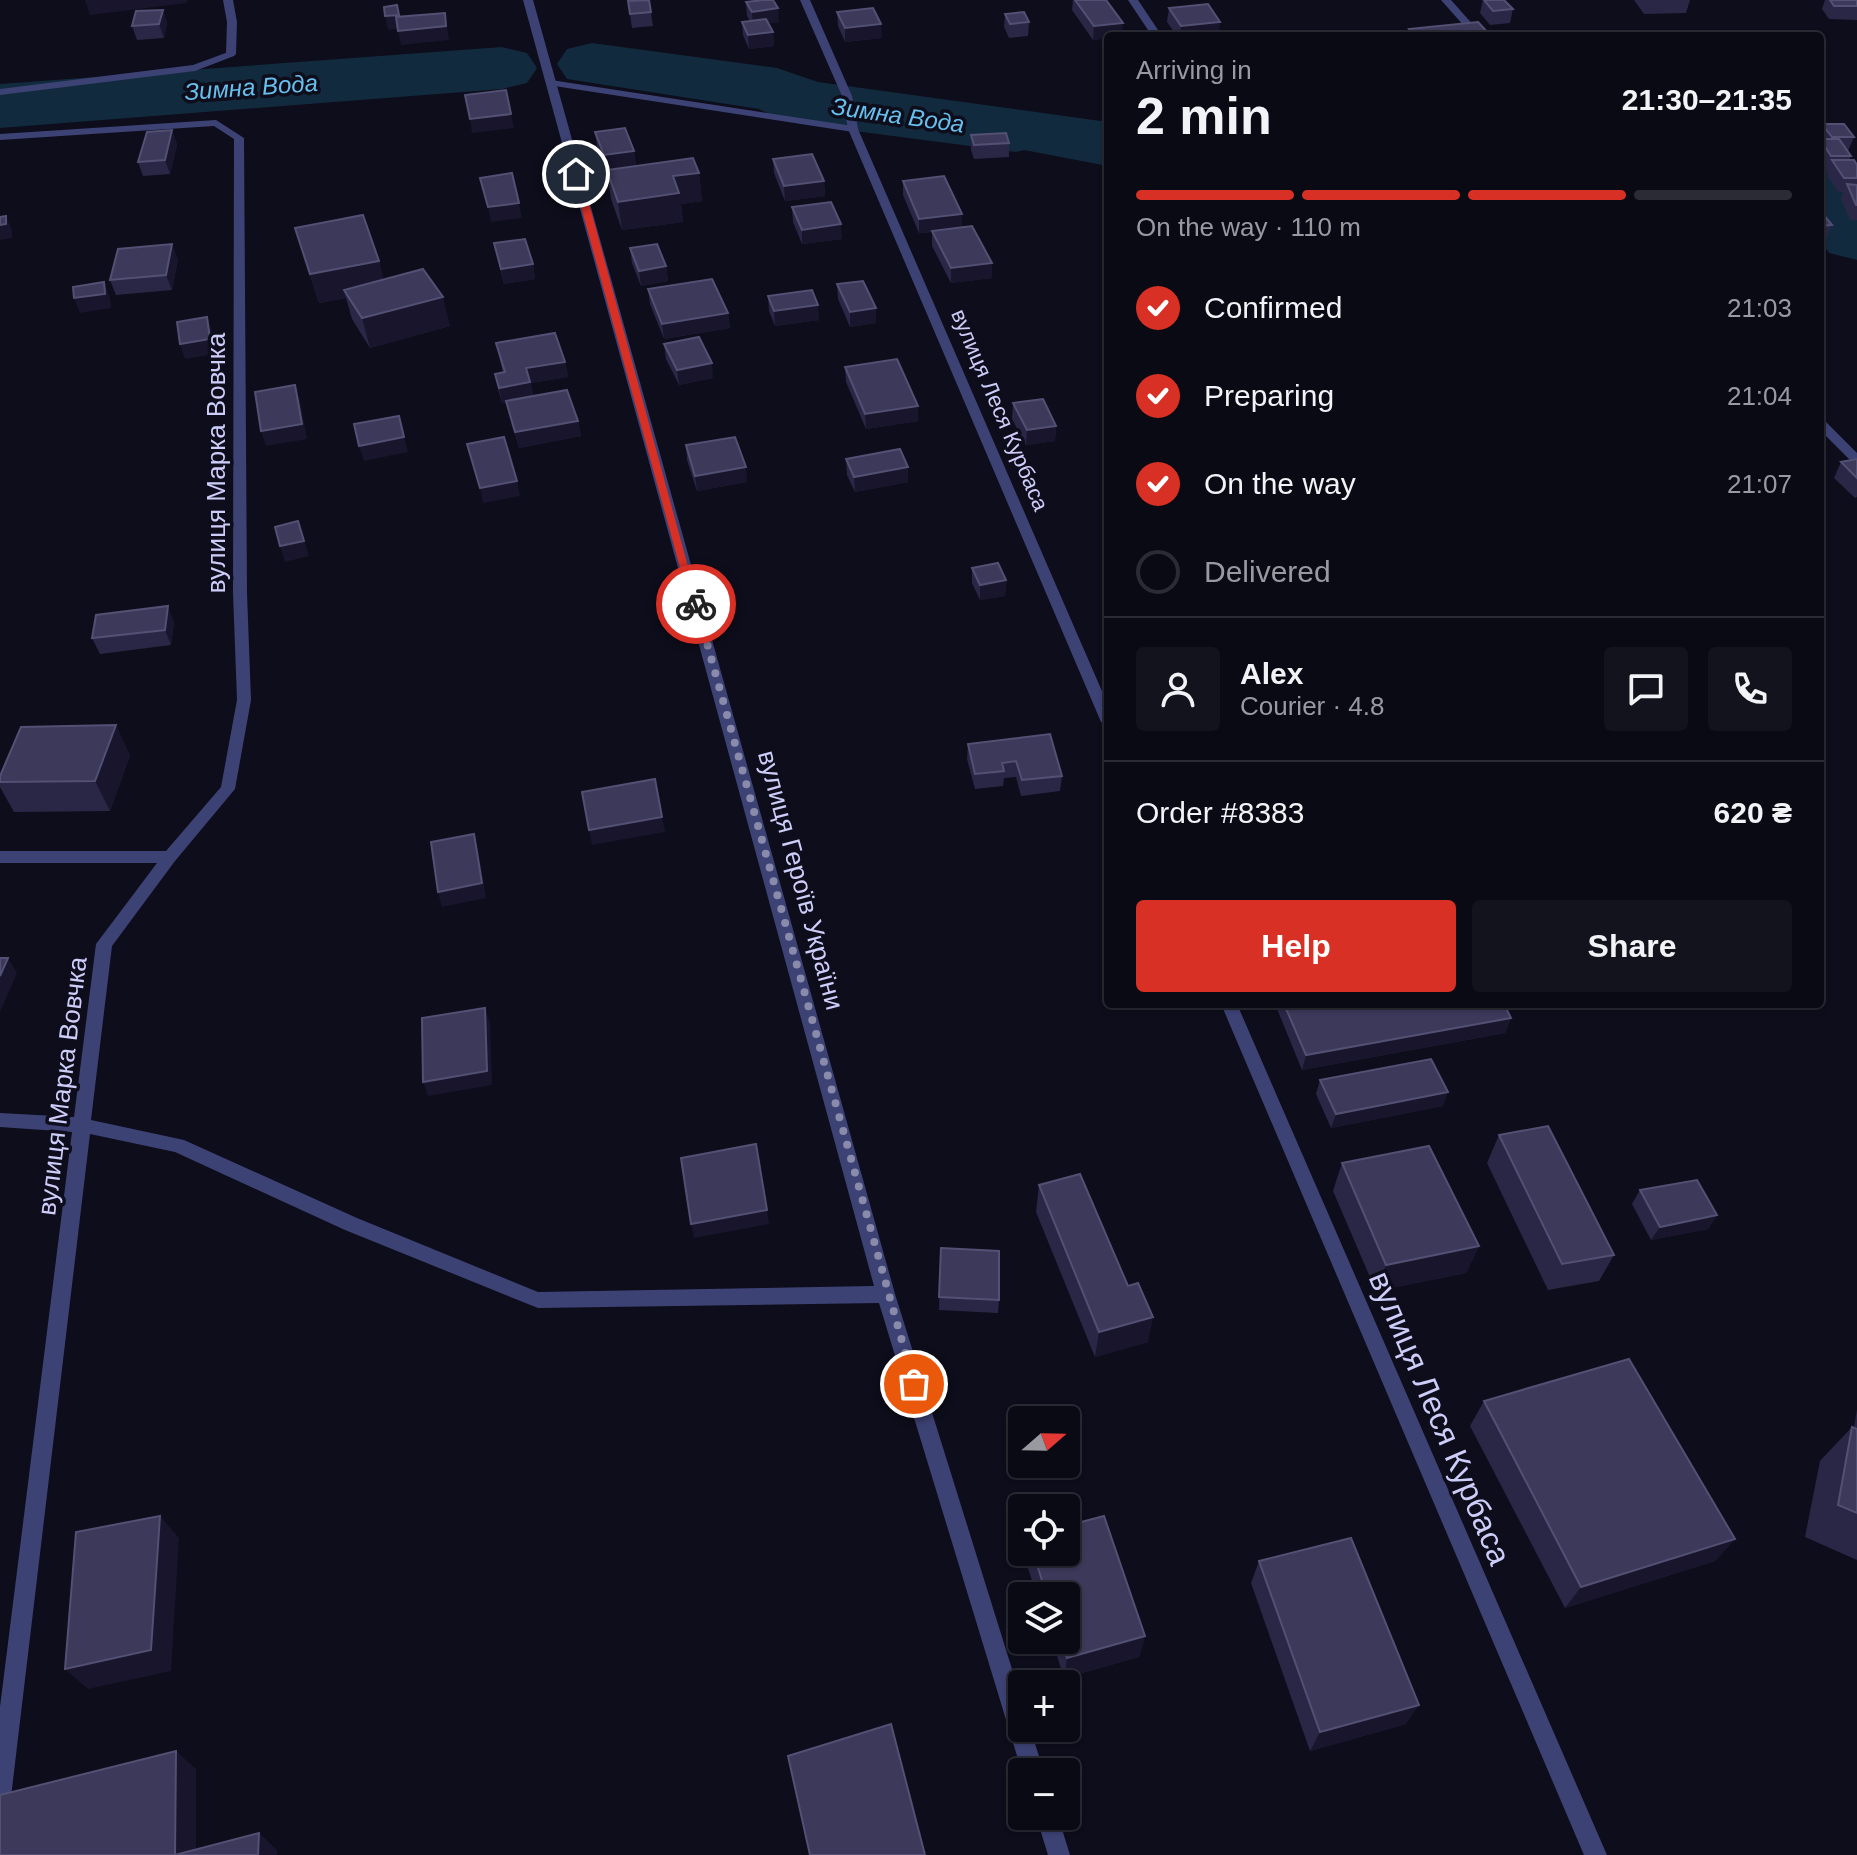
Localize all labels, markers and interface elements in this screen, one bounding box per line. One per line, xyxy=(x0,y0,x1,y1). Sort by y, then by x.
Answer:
text: Arriving in xyxy=(1136,55,1252,85)
water label: Зимна Вода xyxy=(183,69,319,105)
text: 21:30–21:35 xyxy=(1622,83,1792,116)
text: 2 min xyxy=(1136,87,1272,145)
water label: Зимна Вода xyxy=(830,92,966,138)
pin xyxy=(542,140,610,208)
icon: home xyxy=(554,152,598,196)
text: On the way · 110 m xyxy=(1136,212,1361,242)
icon: check xyxy=(1136,286,1180,330)
text: Confirmed xyxy=(1204,291,1342,324)
text: 21:03 xyxy=(1727,293,1792,323)
street label: вулиця Леся Курбаса xyxy=(946,305,1054,515)
street label: вулиця Марка Вовчка xyxy=(201,332,231,593)
icon: check xyxy=(1136,374,1180,418)
text: Preparing xyxy=(1204,379,1334,412)
text: 21:04 xyxy=(1727,381,1792,411)
icon: check xyxy=(1136,462,1180,506)
text: On the way xyxy=(1204,467,1356,500)
text: 21:07 xyxy=(1727,469,1792,499)
text: Delivered xyxy=(1204,555,1331,588)
courier xyxy=(656,564,736,644)
icon: bike xyxy=(674,582,718,626)
button: person xyxy=(1136,647,1220,731)
button: chat xyxy=(1604,647,1688,731)
button: phone xyxy=(1708,647,1792,731)
text: Alex xyxy=(1240,657,1303,690)
text: Courier · 4.8 xyxy=(1240,691,1385,721)
street label: вулиця Героїв України xyxy=(752,747,850,1013)
text: Order #8383 xyxy=(1136,796,1304,829)
text: 620 ₴ xyxy=(1714,796,1792,829)
button: Help xyxy=(1136,900,1456,992)
button: Share xyxy=(1472,900,1792,992)
street label: вулиця Марка Вовчка xyxy=(31,954,93,1217)
street label: вулиця Леся Курбаса xyxy=(1362,1266,1518,1570)
pin xyxy=(880,1350,948,1418)
icon: bag xyxy=(892,1362,936,1406)
north arrow xyxy=(1008,1406,1080,1478)
map controls xyxy=(1008,1406,1080,1830)
button: locate xyxy=(1008,1494,1080,1566)
button: layers xyxy=(1008,1582,1080,1654)
button: + xyxy=(1008,1670,1080,1742)
button: − xyxy=(1008,1758,1080,1830)

